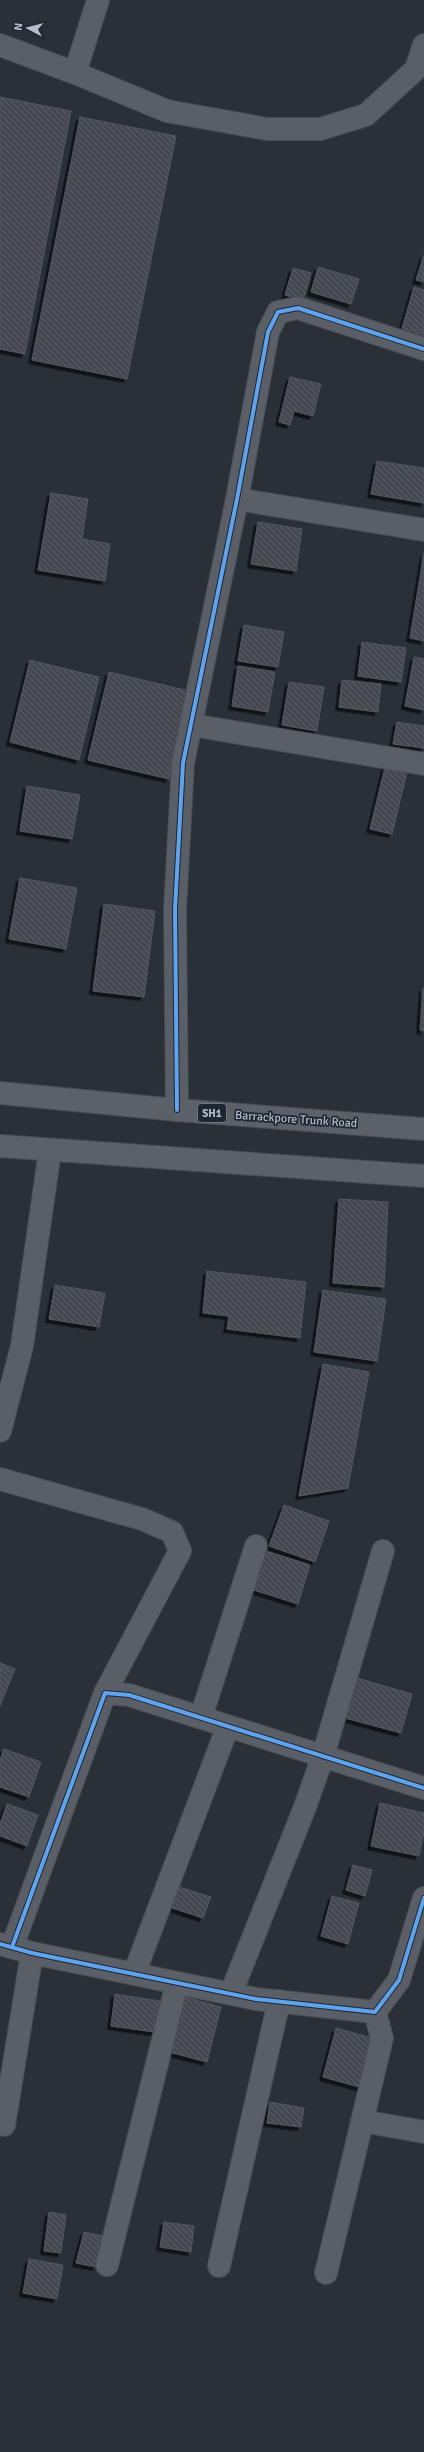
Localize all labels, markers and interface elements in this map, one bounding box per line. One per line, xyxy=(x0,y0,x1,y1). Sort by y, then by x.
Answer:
north arrow xyxy=(8,8,48,48)
text: N xyxy=(12,22,25,31)
road number: SH1 xyxy=(198,1104,226,1122)
street label: Barrackpore Trunk Road xyxy=(234,1108,358,1131)

